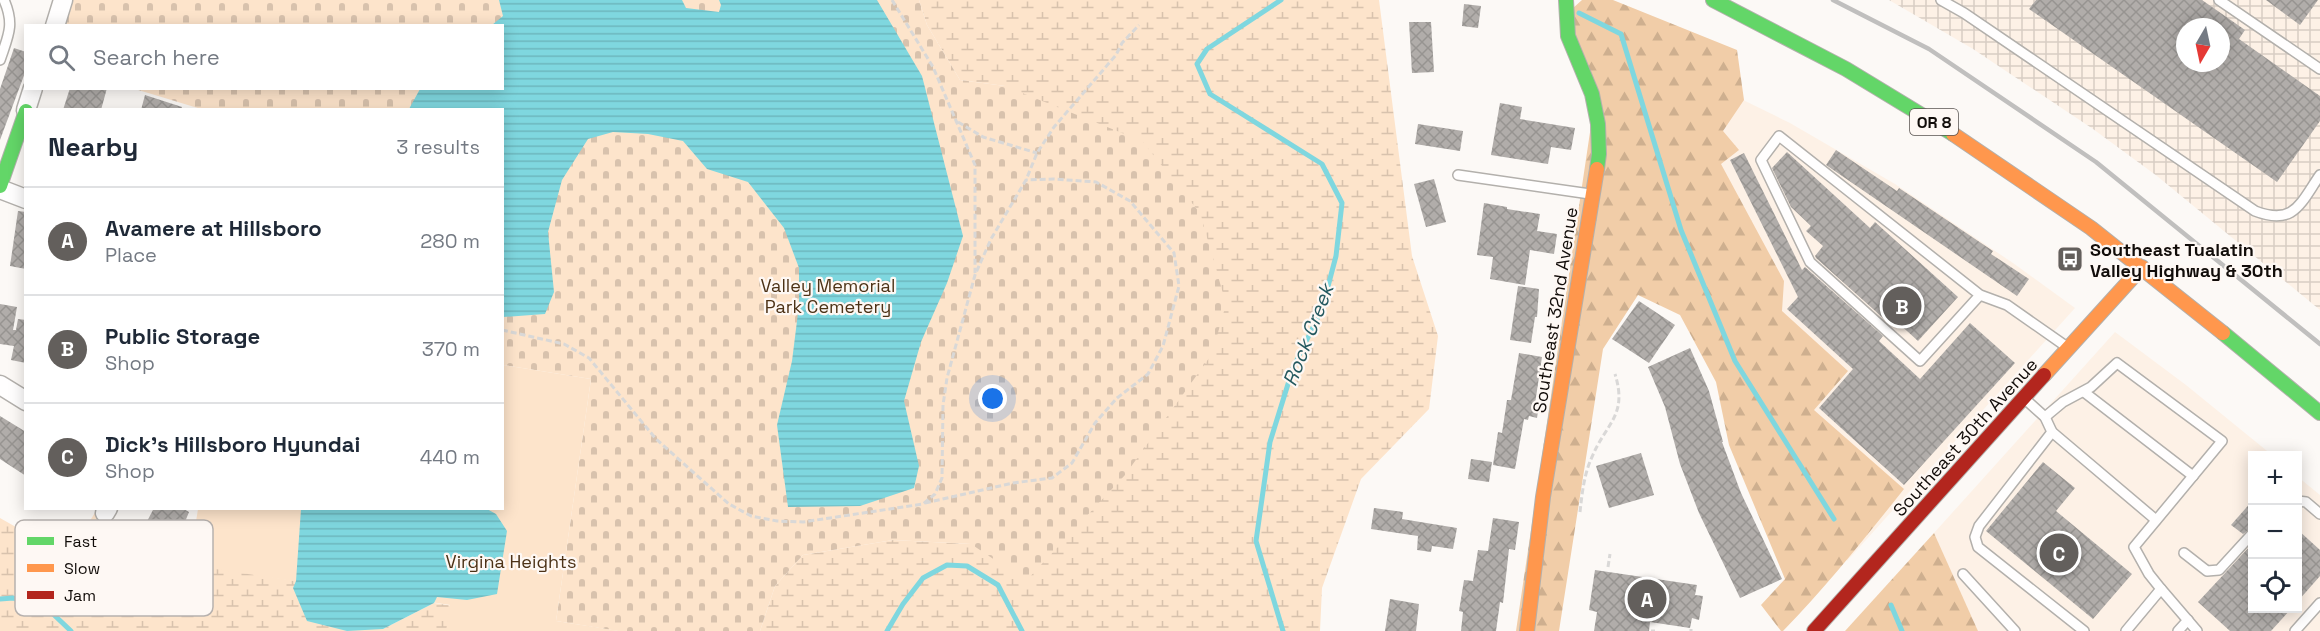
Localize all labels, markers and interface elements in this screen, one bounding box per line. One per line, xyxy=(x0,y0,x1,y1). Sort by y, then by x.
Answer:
north arrow xyxy=(2176,18,2230,72)
search box xyxy=(24,24,504,90)
icon: search xyxy=(45,41,78,74)
text: Search here xyxy=(93,43,220,71)
road number: OR 8 xyxy=(1910,109,1958,135)
text: Nearby xyxy=(48,130,138,164)
text: 3 results xyxy=(396,134,480,160)
street label: Southeast 32nd Avenue xyxy=(1527,206,1583,414)
text: Avamere at Hillsboro xyxy=(105,214,322,242)
text: A xyxy=(61,228,74,254)
text: 280 m xyxy=(420,228,480,254)
place label: Southeast Tualatin Valley Highway & 30th xyxy=(2090,238,2283,282)
text: Place xyxy=(105,242,157,268)
bus stop icon: Southeast Tualatin Valley Highway & 30th xyxy=(2055,244,2085,274)
park label: Valley Memorial Park Cemetery xyxy=(761,274,895,318)
water label: Rock Creek xyxy=(1277,278,1340,390)
pin: B xyxy=(1882,284,1922,328)
text: Public Storage xyxy=(105,322,260,350)
text: B xyxy=(61,336,74,362)
text: 370 m xyxy=(422,336,480,362)
text: Shop xyxy=(105,350,155,376)
street label: Southeast 30th Avenue xyxy=(1888,353,2042,521)
your location xyxy=(978,384,1007,413)
text: Dick's Hillsboro Hyundai xyxy=(105,430,360,458)
text: C xyxy=(61,444,74,470)
text: 440 m xyxy=(420,444,480,470)
map controls xyxy=(2248,451,2302,613)
button: + xyxy=(2248,451,2302,505)
text: Shop xyxy=(105,458,155,484)
button: − xyxy=(2248,505,2302,559)
legend xyxy=(15,520,213,616)
pin: C xyxy=(2040,530,2078,576)
text: Fast xyxy=(64,531,97,552)
park label: Virgina Heights xyxy=(446,550,576,573)
text: Slow xyxy=(64,558,100,579)
button: locate xyxy=(2248,559,2302,613)
pin: A xyxy=(1628,576,1666,622)
text: Jam xyxy=(64,585,96,606)

